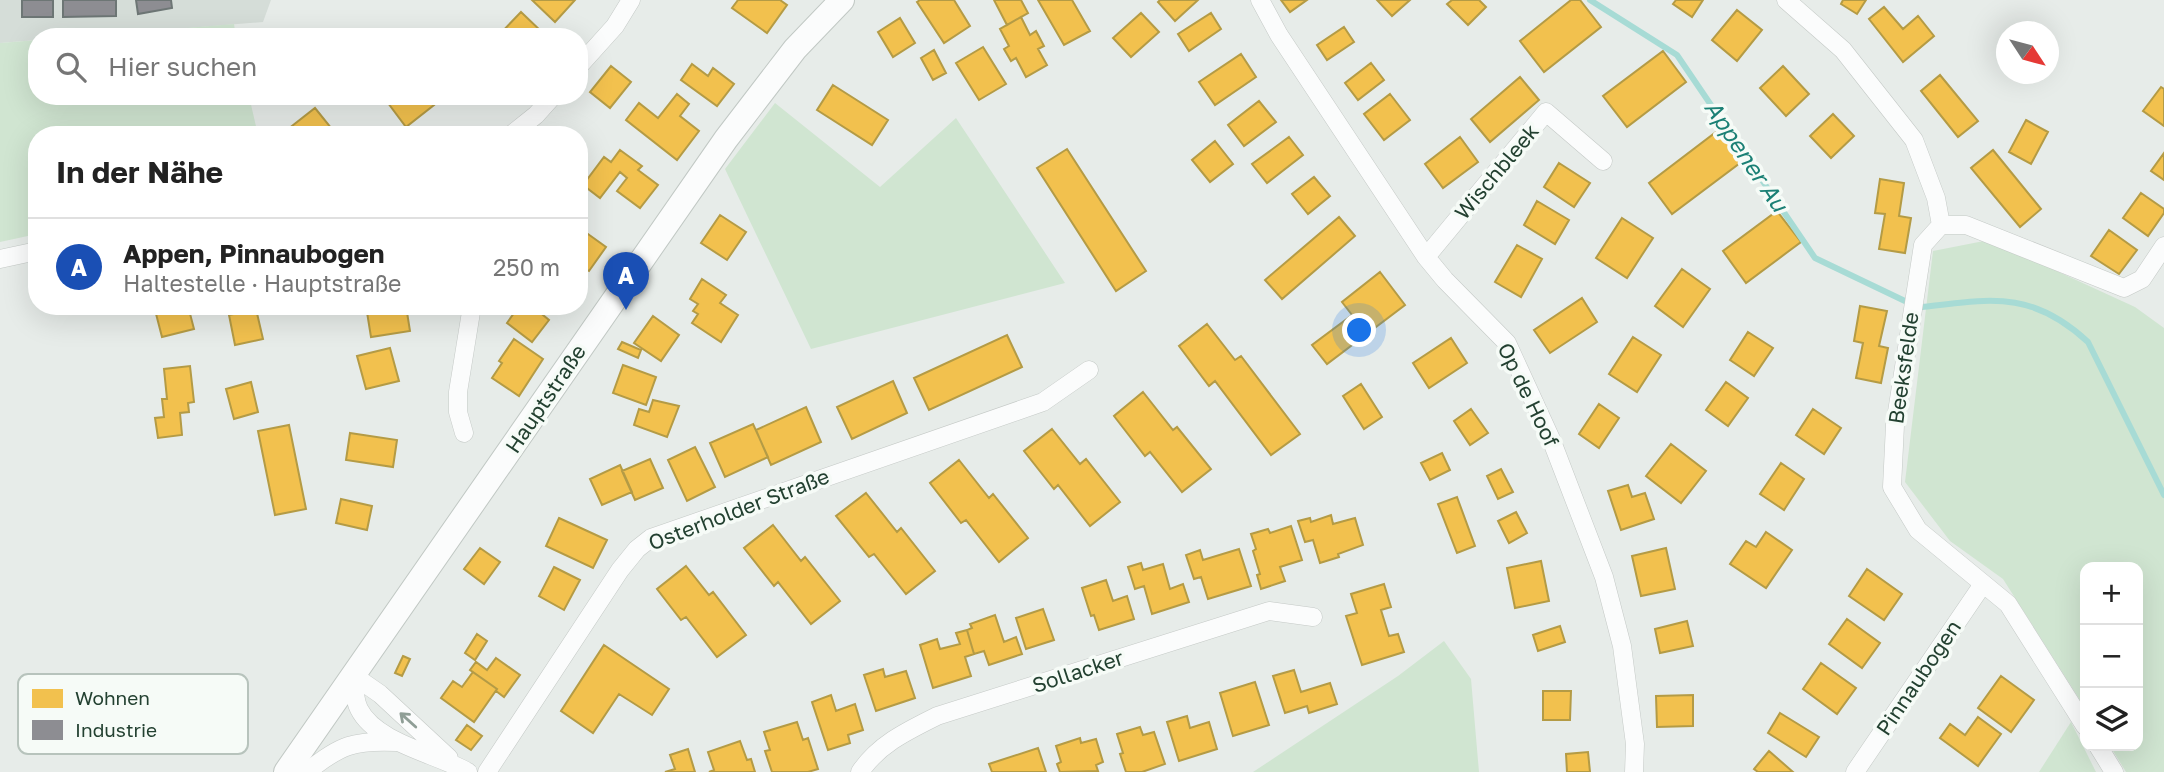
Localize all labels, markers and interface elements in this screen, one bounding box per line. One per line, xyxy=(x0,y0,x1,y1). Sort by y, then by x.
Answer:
north arrow xyxy=(1996,21,2059,84)
search box xyxy=(28,28,588,105)
icon: search xyxy=(52,48,90,86)
text: Hier suchen xyxy=(108,51,257,82)
water label: Appener Au xyxy=(1699,95,1795,218)
street label: Wischbleek xyxy=(1449,118,1544,225)
text: In der Nähe xyxy=(56,154,223,190)
text: Appen, Pinnaubogen xyxy=(123,238,385,269)
pin: A xyxy=(603,252,649,310)
text: A xyxy=(71,253,87,281)
text: 250 m xyxy=(493,253,560,281)
text: Haltestelle · Hauptstraße xyxy=(123,269,401,297)
street label: Beeksfelde xyxy=(1882,310,1924,425)
your location xyxy=(1342,313,1376,347)
street label: Op de Hoof xyxy=(1493,338,1565,451)
street label: Hauptstraße xyxy=(499,339,591,458)
street label: Osterholder Straße xyxy=(645,463,833,556)
map controls xyxy=(2080,562,2143,751)
button: + xyxy=(2080,562,2143,625)
street label: Pinnaubogen xyxy=(1870,615,1966,740)
button: − xyxy=(2080,625,2143,688)
street label: Sollacker xyxy=(1029,644,1127,698)
legend xyxy=(18,674,248,754)
text: Wohnen xyxy=(75,686,150,709)
button: layers xyxy=(2080,688,2143,751)
one-way arrow xyxy=(399,712,417,728)
text: Industrie xyxy=(75,718,157,741)

